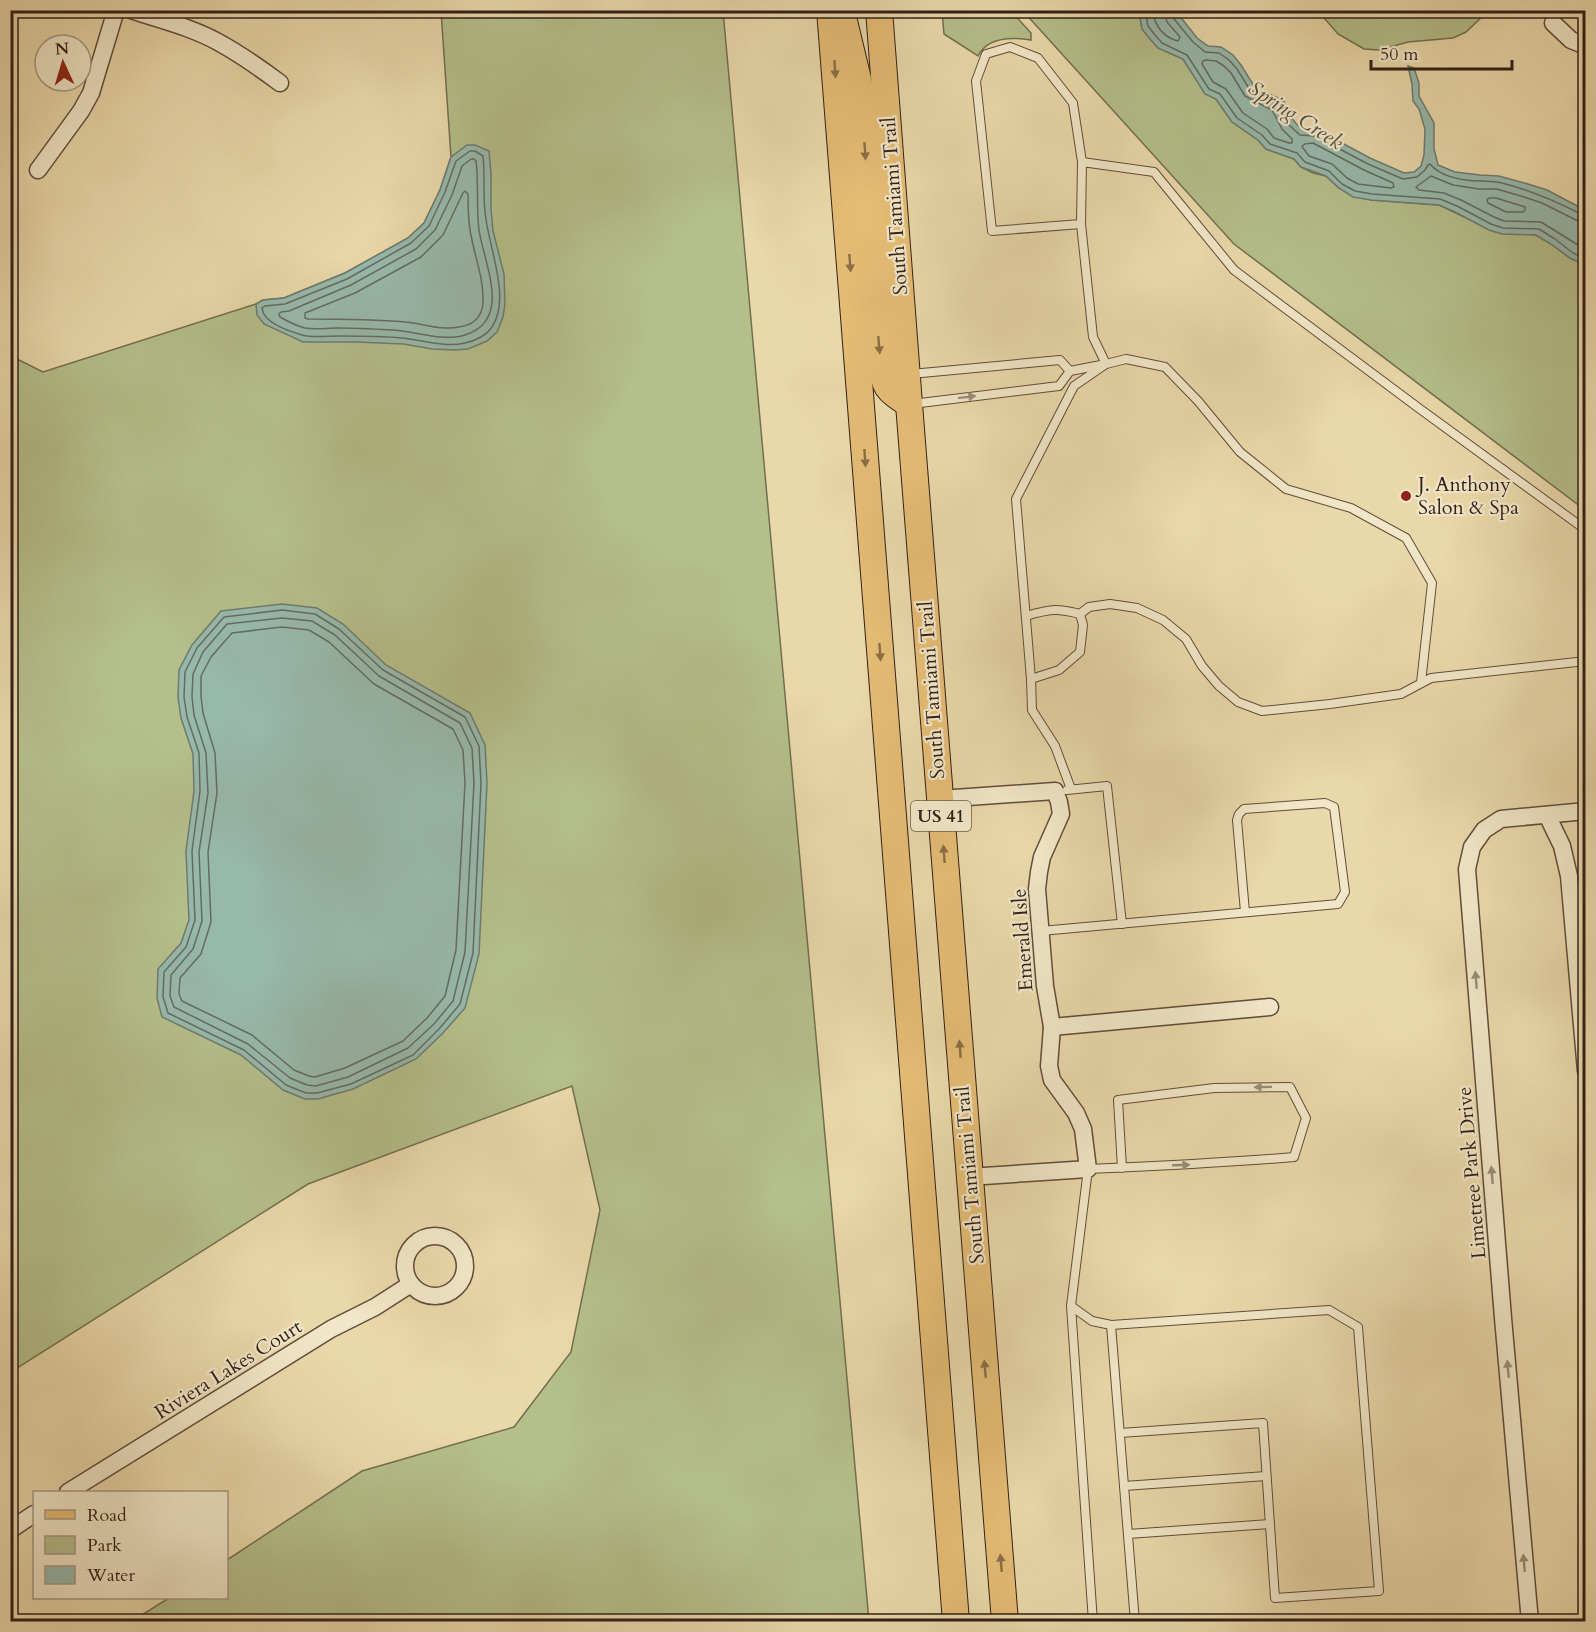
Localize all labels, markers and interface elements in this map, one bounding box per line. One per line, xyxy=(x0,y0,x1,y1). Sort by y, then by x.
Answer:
north arrow xyxy=(33,33,93,93)
scale bar xyxy=(1371,33,1512,71)
text: N xyxy=(54,38,70,60)
text: 50 m xyxy=(1380,42,1419,67)
one-way arrow xyxy=(830,59,840,78)
water label: Spring Creek xyxy=(1242,74,1350,157)
street label: South Tamiami Trail xyxy=(875,116,914,296)
one-way arrow xyxy=(860,141,870,160)
one-way arrow xyxy=(845,254,855,273)
one-way arrow xyxy=(874,336,884,355)
one-way arrow xyxy=(958,392,977,401)
one-way arrow xyxy=(860,448,870,467)
place label: J. Anthony Salon & Spa xyxy=(1415,471,1519,521)
marker: J. Anthony Salon & Spa xyxy=(1399,489,1413,503)
street label: South Tamiami Trail xyxy=(912,600,951,780)
one-way arrow xyxy=(876,643,885,662)
road number: US 41 xyxy=(911,801,971,831)
one-way arrow xyxy=(939,845,949,864)
street label: Emerald Isle xyxy=(1005,888,1040,992)
one-way arrow xyxy=(1471,971,1481,990)
one-way arrow xyxy=(955,1039,964,1058)
one-way arrow xyxy=(1254,1083,1273,1092)
street label: South Tamiami Trail xyxy=(948,1085,991,1265)
street label: Limetree Park Drive xyxy=(1451,1086,1492,1260)
one-way arrow xyxy=(1171,1161,1190,1170)
one-way arrow xyxy=(1487,1165,1497,1184)
street label: Riviera Lakes Court xyxy=(149,1313,308,1426)
one-way arrow xyxy=(980,1359,990,1378)
one-way arrow xyxy=(1503,1359,1513,1378)
legend xyxy=(33,1491,228,1599)
text: Road xyxy=(87,1503,127,1528)
text: Park xyxy=(87,1533,122,1558)
one-way arrow xyxy=(996,1554,1006,1573)
one-way arrow xyxy=(1519,1554,1529,1573)
text: Water xyxy=(86,1563,136,1588)

